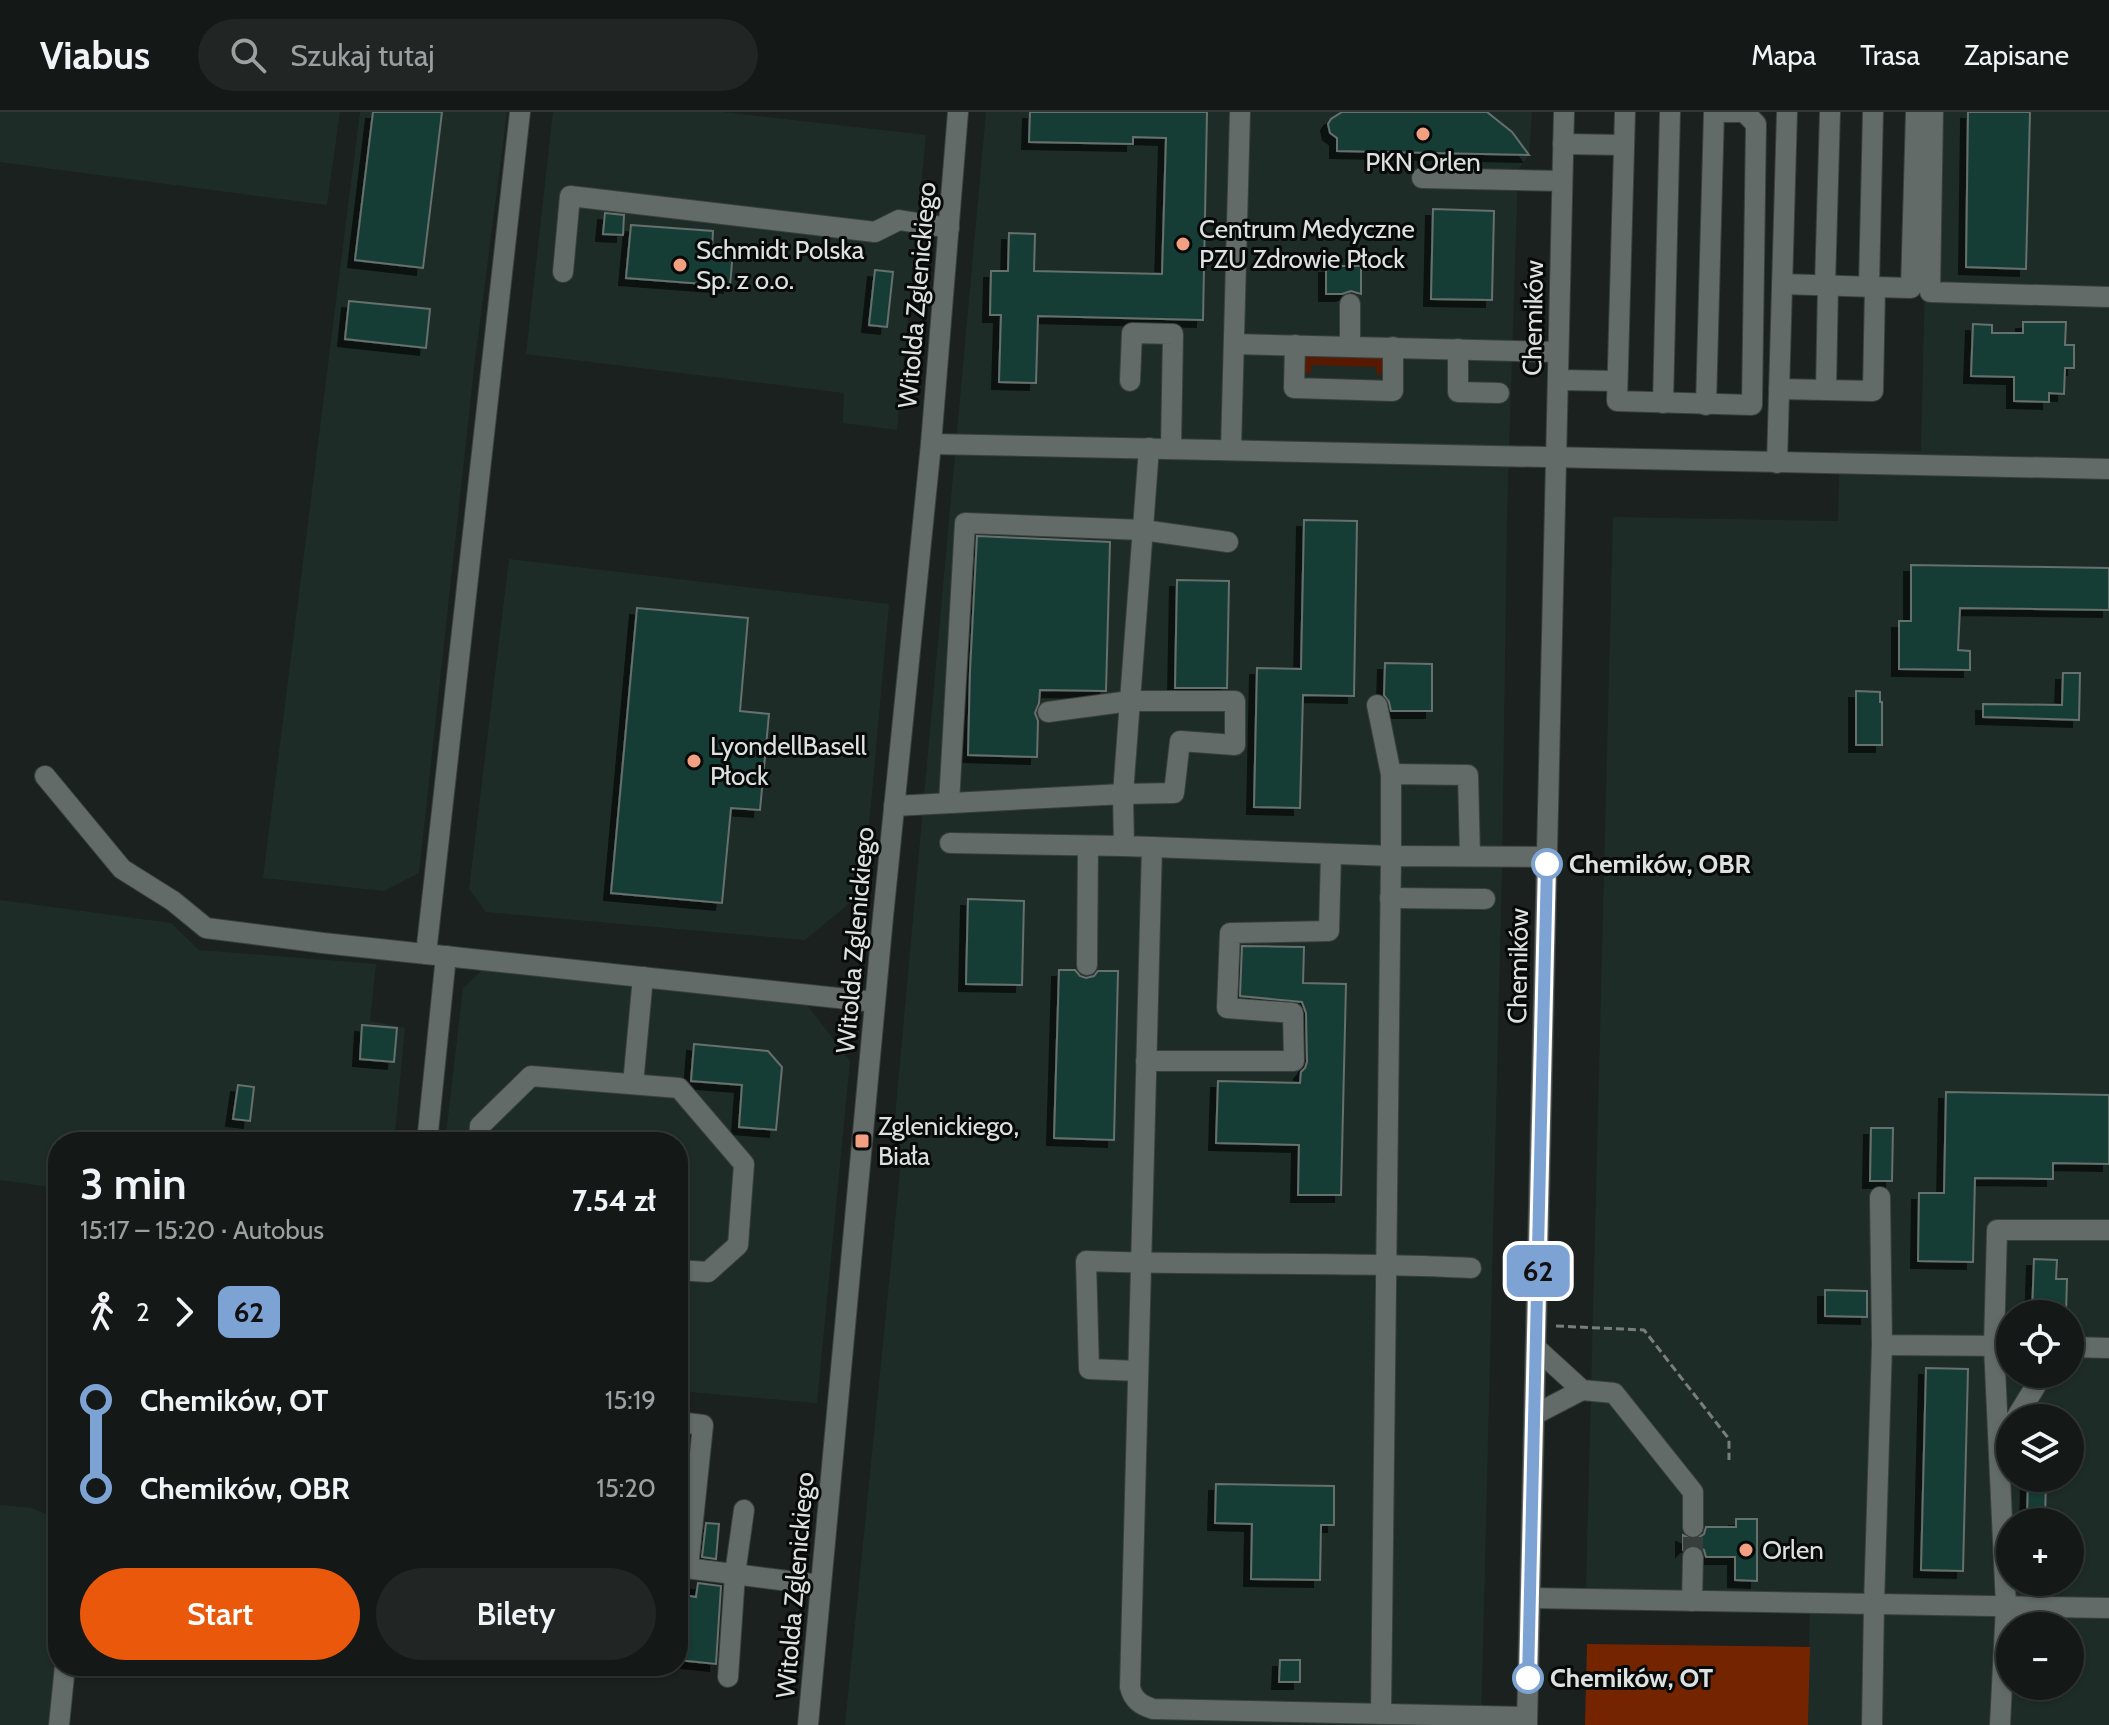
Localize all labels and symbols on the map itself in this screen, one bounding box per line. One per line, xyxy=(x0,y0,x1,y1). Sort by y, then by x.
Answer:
marker: PKN Orlen xyxy=(1414,125,1432,143)
place label: PKN Orlen xyxy=(1365,146,1481,178)
street label: Witolda Zglenickiego xyxy=(891,180,943,410)
place label: Centrum Medyczne PZU Zdrowie Płock xyxy=(1199,213,1415,275)
place label: Schmidt Polska Sp. z o.o. xyxy=(696,234,865,296)
marker: Centrum Medyczne PZU Zdrowie Płock xyxy=(1174,235,1192,253)
marker: Schmidt Polska Sp. z o.o. xyxy=(671,256,689,274)
street label: Chemików xyxy=(1516,260,1550,376)
place label: LyondellBasell Płock xyxy=(710,730,867,792)
marker: LyondellBasell Płock xyxy=(685,752,703,770)
street label: Witolda Zglenickiego xyxy=(829,825,881,1055)
place label: Chemików, OBR xyxy=(1569,848,1751,880)
marker: Chemików, OBR xyxy=(1532,849,1562,879)
street label: Chemików xyxy=(1501,908,1535,1024)
place label: Zglenickiego, Biała xyxy=(878,1110,1019,1172)
marker: Zglenickiego, Biała xyxy=(853,1132,871,1150)
line badge: 62 xyxy=(1502,1245,1574,1297)
street label: Witolda Zglenickiego xyxy=(769,1470,821,1700)
place label: Orlen xyxy=(1762,1534,1824,1566)
marker: Orlen xyxy=(1737,1541,1755,1559)
place label: Chemików, OT xyxy=(1550,1662,1714,1694)
marker: Chemików, OT xyxy=(1513,1663,1543,1693)

